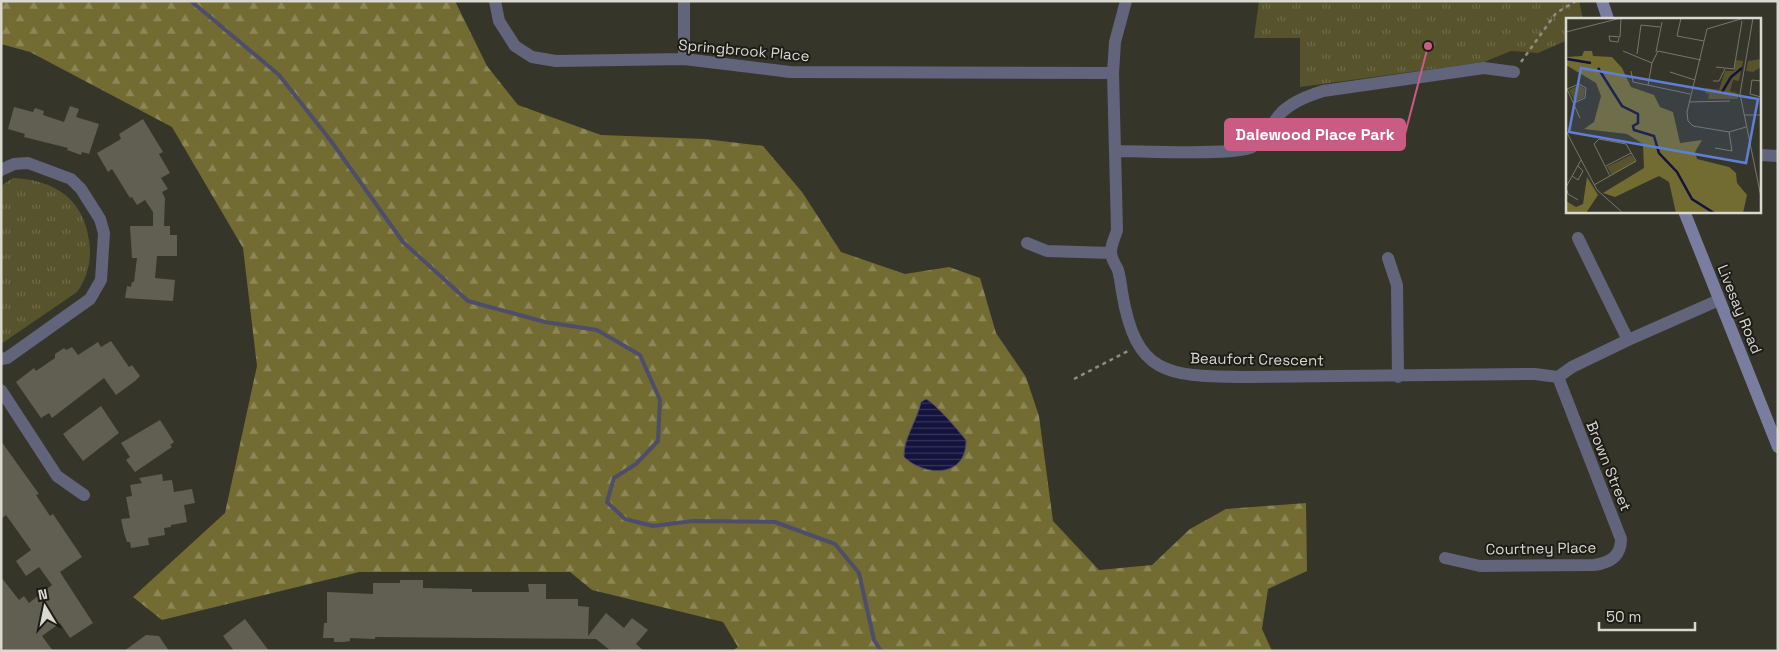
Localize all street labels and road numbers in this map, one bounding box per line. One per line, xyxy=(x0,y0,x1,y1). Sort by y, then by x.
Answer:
street label: Springbrook Place xyxy=(678,35,810,65)
street label: Livesay Road xyxy=(1713,262,1767,356)
street label: Beaufort Crescent xyxy=(1190,348,1324,370)
street label: Brown Street xyxy=(1582,418,1636,514)
street label: Courtney Place xyxy=(1485,538,1597,558)

